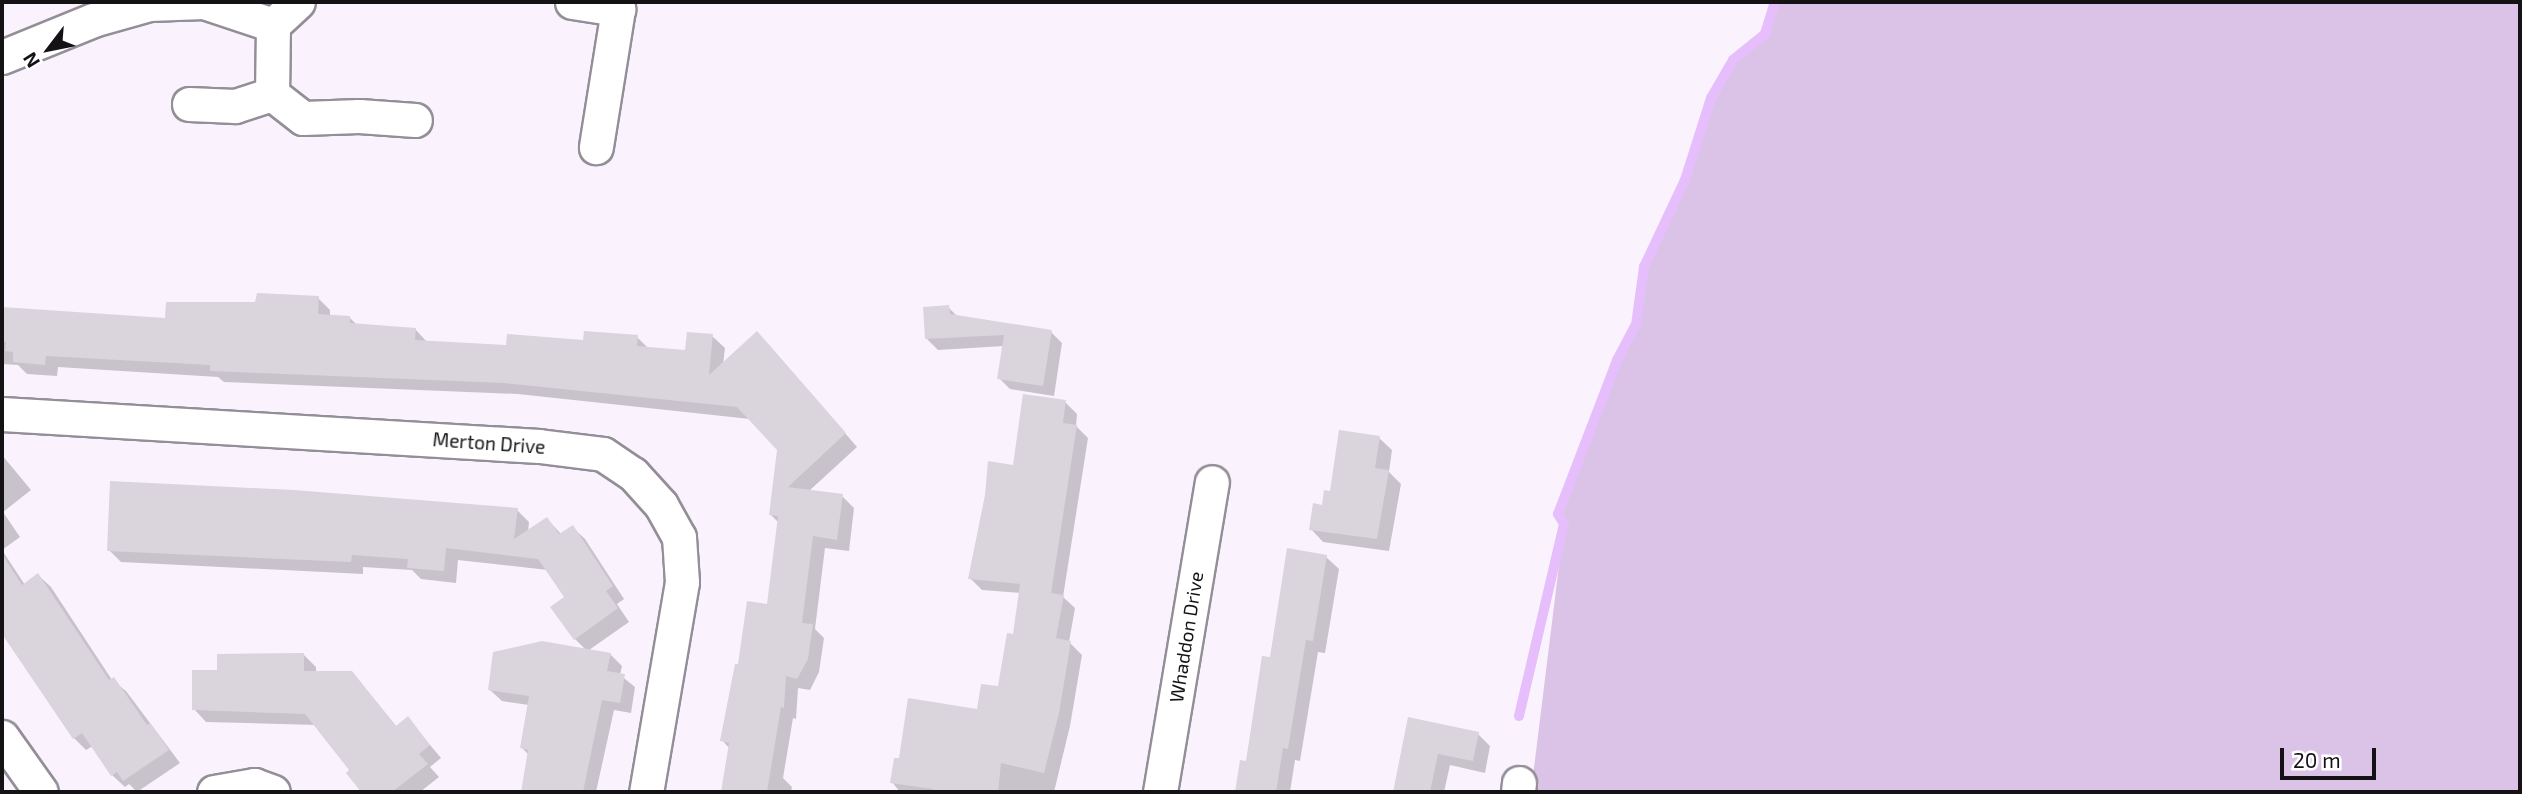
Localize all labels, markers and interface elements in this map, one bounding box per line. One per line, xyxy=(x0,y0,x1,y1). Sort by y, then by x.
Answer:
north arrow xyxy=(14,14,84,84)
text: N xyxy=(17,48,44,72)
street label: Merton Drive xyxy=(432,428,546,458)
street label: Whaddon Drive xyxy=(1164,570,1208,704)
scale bar xyxy=(2284,734,2380,778)
text: 20 m xyxy=(2293,747,2341,772)

